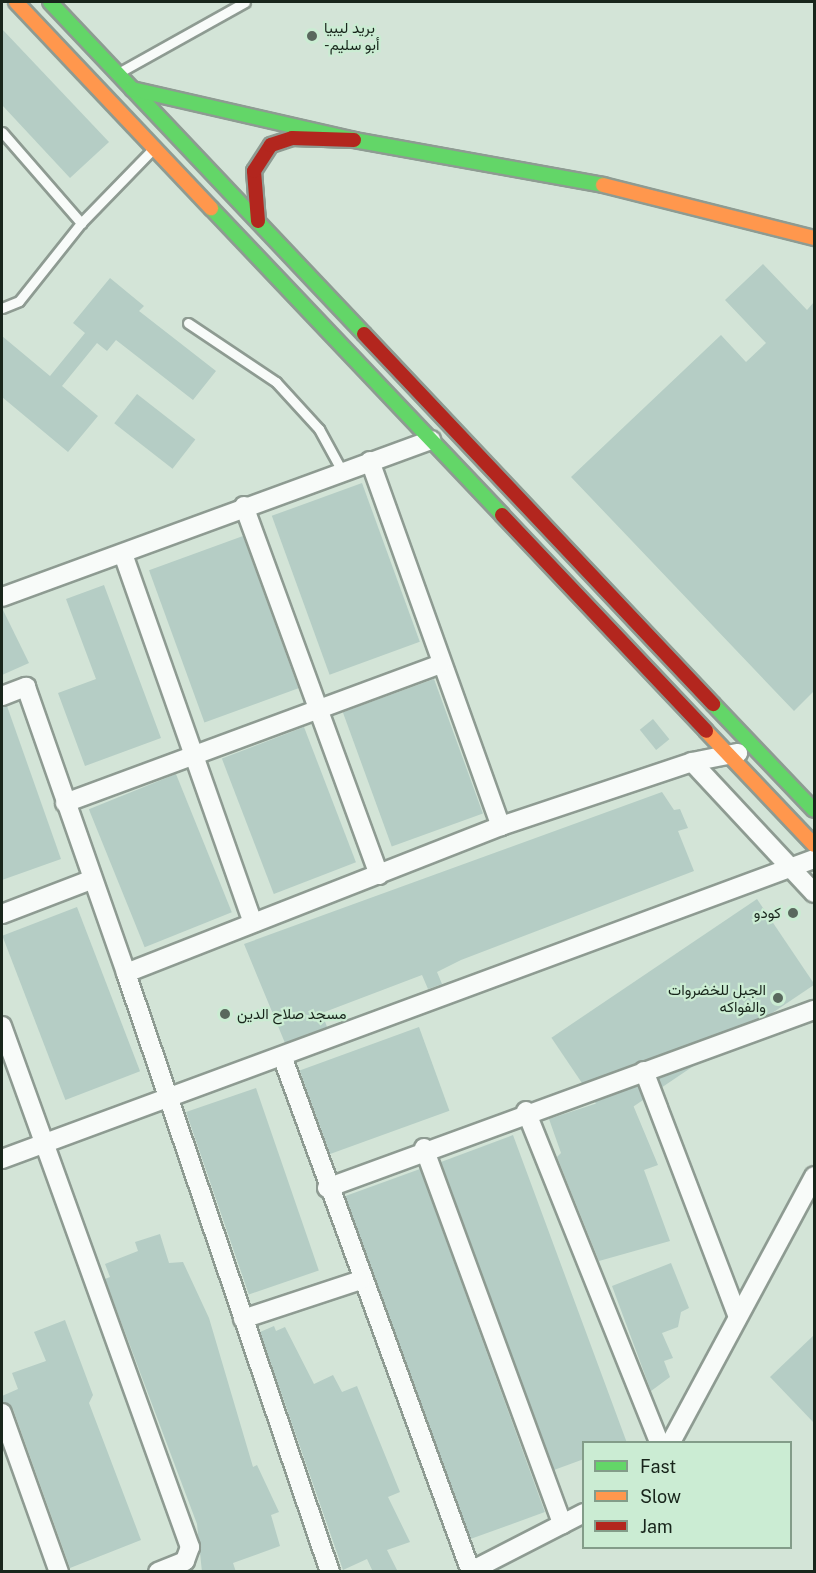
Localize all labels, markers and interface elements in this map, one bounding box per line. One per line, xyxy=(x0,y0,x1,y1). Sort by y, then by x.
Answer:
place label: بريد ليبيا -أبو سليم xyxy=(324,18,379,53)
marker: بريد ليبيا -أبو سليم xyxy=(305,29,319,43)
place label: كودو xyxy=(754,904,781,922)
marker: كودو xyxy=(786,906,800,920)
place label: الجبل للخضروات والفواكه xyxy=(668,980,766,1015)
marker: الجبل للخضروات والفواكه xyxy=(771,991,785,1005)
place label: مسجد صلاح الدين xyxy=(237,1005,347,1023)
marker: مسجد صلاح الدين xyxy=(218,1007,232,1021)
legend xyxy=(582,1441,792,1549)
text: Fast xyxy=(640,1456,676,1477)
text: Slow xyxy=(640,1486,681,1507)
text: Jam xyxy=(640,1516,673,1537)

